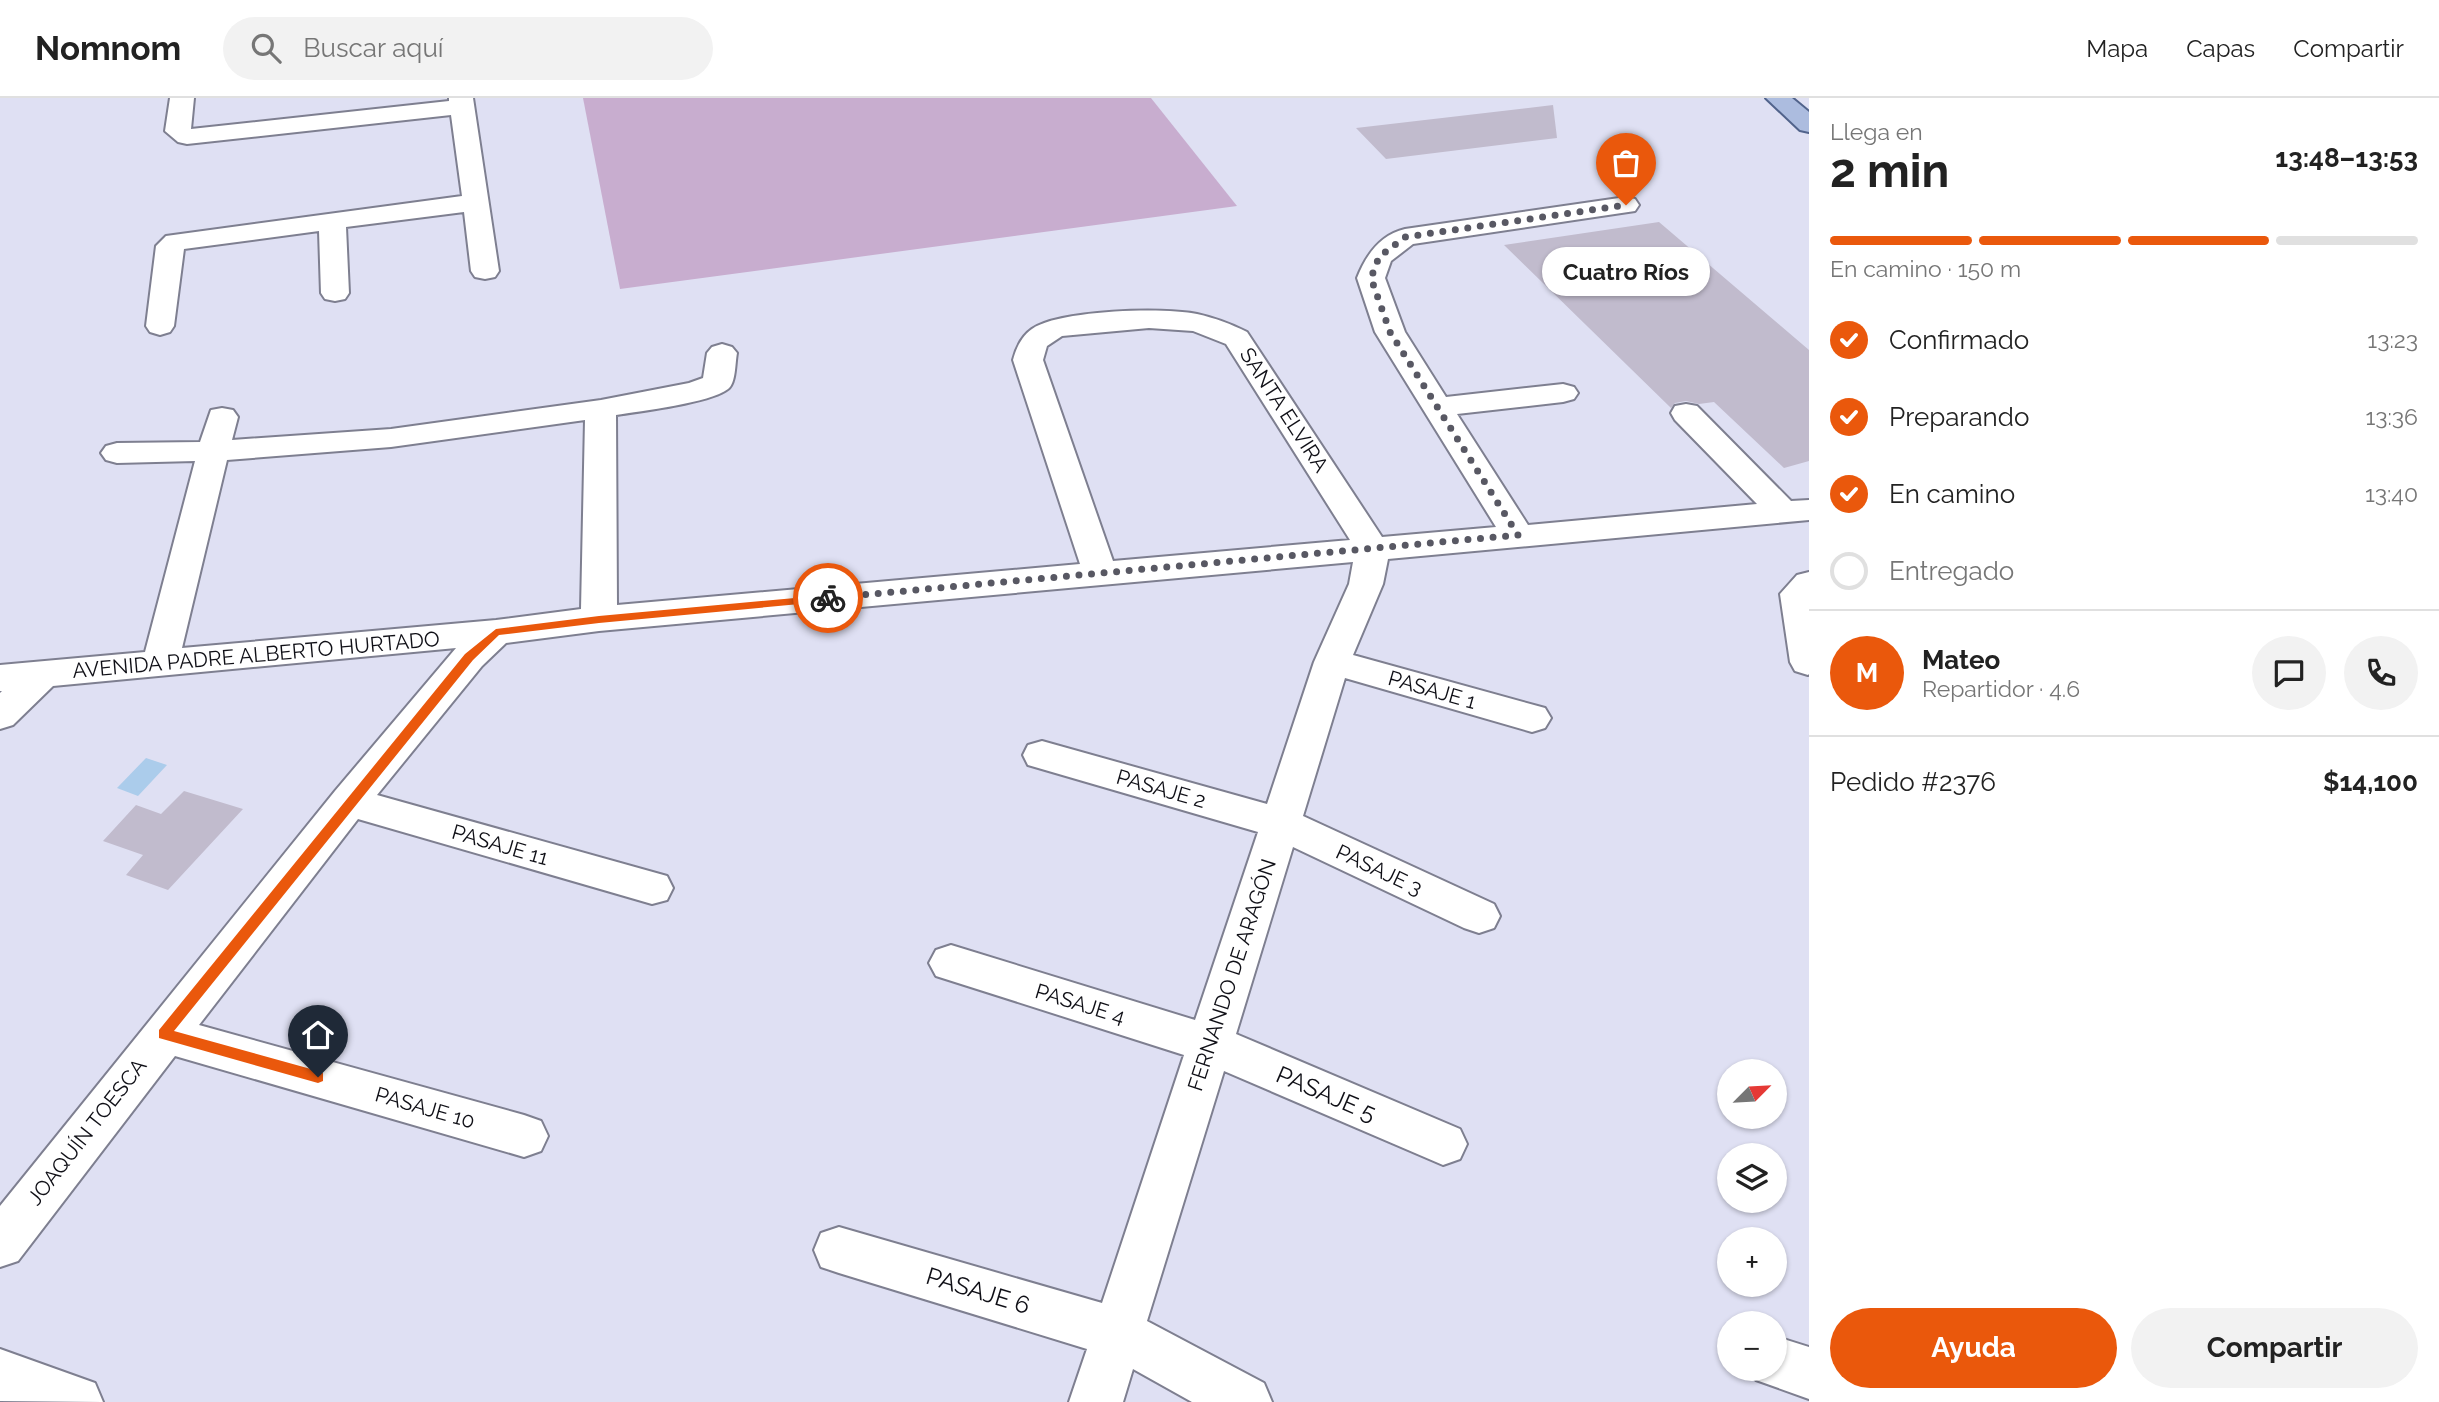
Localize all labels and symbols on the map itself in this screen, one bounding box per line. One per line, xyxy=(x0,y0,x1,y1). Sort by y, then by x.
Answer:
pin xyxy=(1596,133,1656,205)
callout: Cuatro Ríos xyxy=(1542,247,1710,296)
street label: SANTA ELVIRA xyxy=(1235,343,1334,477)
courier xyxy=(793,563,863,633)
street label: AVENIDA PADRE ALBERTO HURTADO xyxy=(71,626,441,683)
street label: PASAJE 1 xyxy=(1385,665,1479,714)
street label: PASAJE 2 xyxy=(1114,764,1209,813)
street label: PASAJE 11 xyxy=(449,819,551,870)
street label: PASAJE 3 xyxy=(1332,839,1426,900)
street label: FERNANDO DE ARAGÓN xyxy=(1182,856,1281,1094)
street label: PASAJE 4 xyxy=(1032,978,1128,1029)
pin xyxy=(288,1005,348,1077)
street label: JOAQUÍN TOESCA xyxy=(22,1054,151,1210)
north arrow xyxy=(1717,1059,1787,1129)
street label: PASAJE 5 xyxy=(1272,1060,1380,1128)
street label: PASAJE 10 xyxy=(372,1081,478,1134)
street label: PASAJE 6 xyxy=(923,1261,1034,1320)

